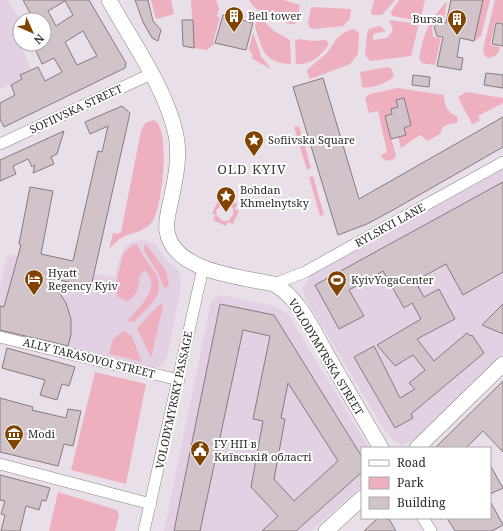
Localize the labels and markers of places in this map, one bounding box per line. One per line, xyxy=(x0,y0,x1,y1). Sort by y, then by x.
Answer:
building icon: Bell tower xyxy=(223,5,245,33)
place label: Bell tower xyxy=(248,8,302,23)
building icon: Bursa xyxy=(446,8,468,36)
place label: Bursa xyxy=(412,11,443,26)
place icon: Sofiivska Square xyxy=(243,129,265,157)
place label: Sofiivska Square xyxy=(268,132,355,147)
place label: Bohdan Khmelnytsky xyxy=(240,182,310,210)
place icon: Bohdan Khmelnytsky xyxy=(215,185,237,213)
place label: Hyatt Regency Kyiv xyxy=(48,265,119,293)
hotel icon: Hyatt Regency Kyiv xyxy=(23,268,45,296)
sports icon: KyivYogaCenter xyxy=(326,269,348,297)
place label: KyivYogaCenter xyxy=(351,272,435,287)
museum icon: Modi xyxy=(3,423,25,451)
place label: Modi xyxy=(28,426,55,441)
place label: ГУ НП в Київській області xyxy=(214,436,312,464)
public building icon: ГУ НП в Київській області xyxy=(189,439,211,467)

